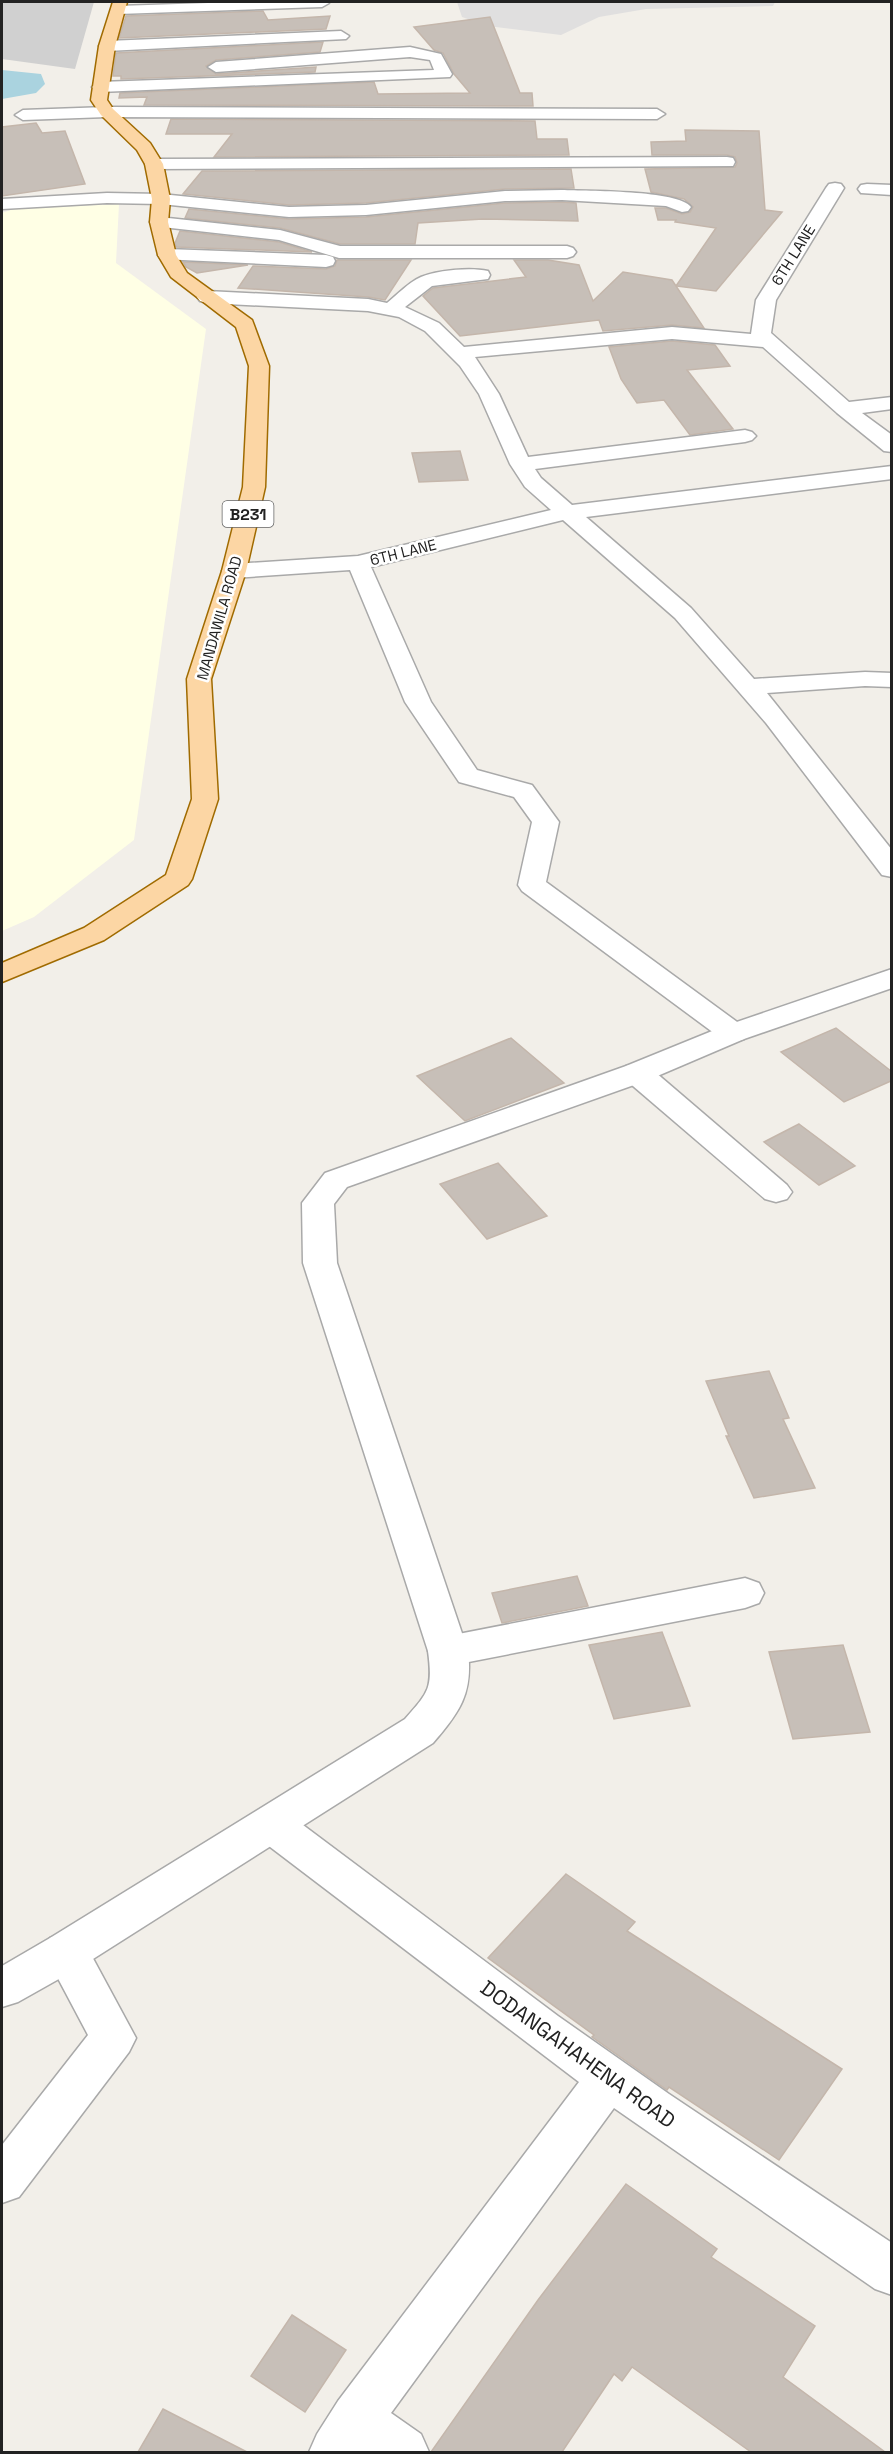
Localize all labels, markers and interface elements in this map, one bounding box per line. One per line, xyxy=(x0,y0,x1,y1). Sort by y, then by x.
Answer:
street label: 6TH LANE xyxy=(767,221,819,289)
road number: B231 xyxy=(222,501,274,527)
street label: 6TH LANE xyxy=(368,535,438,569)
street label: MANDAWILA ROAD xyxy=(192,554,246,682)
street label: DODANGAHAHENA ROAD xyxy=(475,1974,681,2134)

